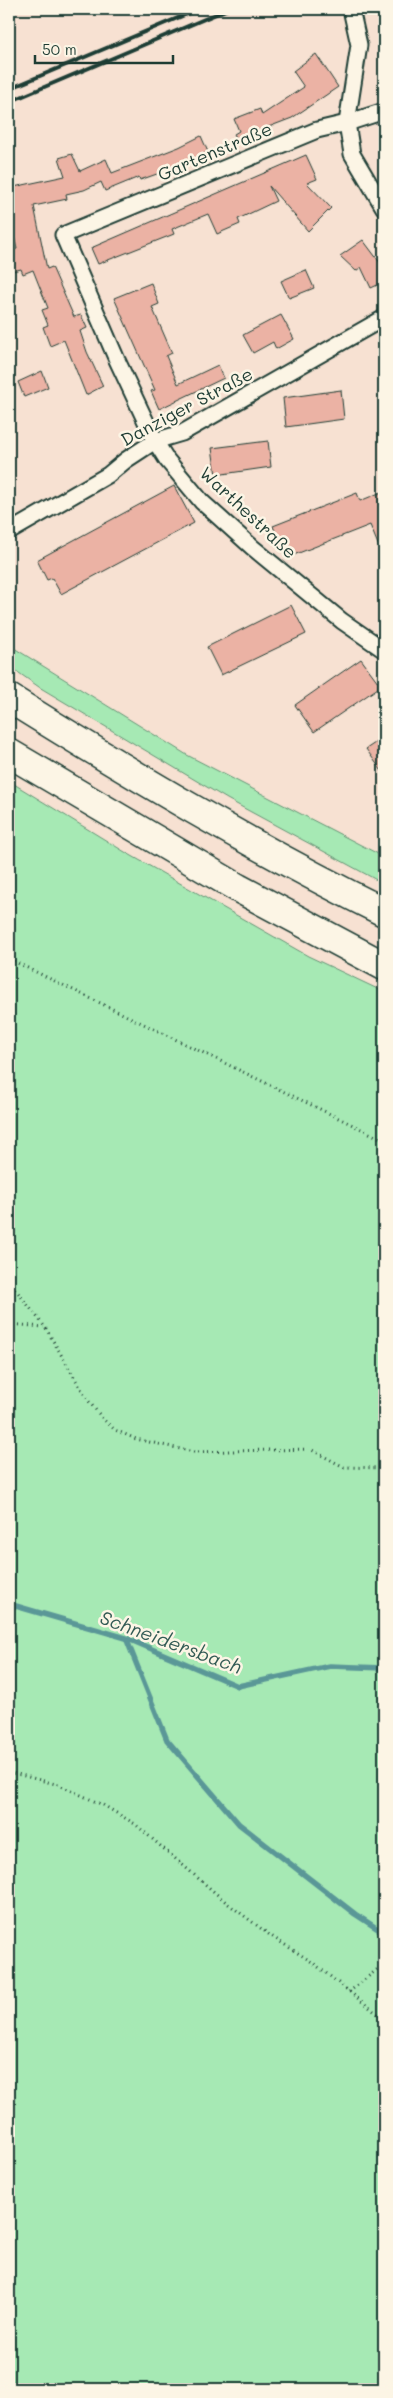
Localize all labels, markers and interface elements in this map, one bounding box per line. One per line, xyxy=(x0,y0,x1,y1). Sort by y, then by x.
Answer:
scale bar xyxy=(35,32,172,64)
text: 50 m xyxy=(42,39,77,59)
street label: Gartenstraße xyxy=(154,116,275,186)
street label: Danziger Straße xyxy=(116,361,257,451)
street label: Warthestraße xyxy=(195,461,302,564)
water label: Schneidersbach xyxy=(97,1604,245,1679)

